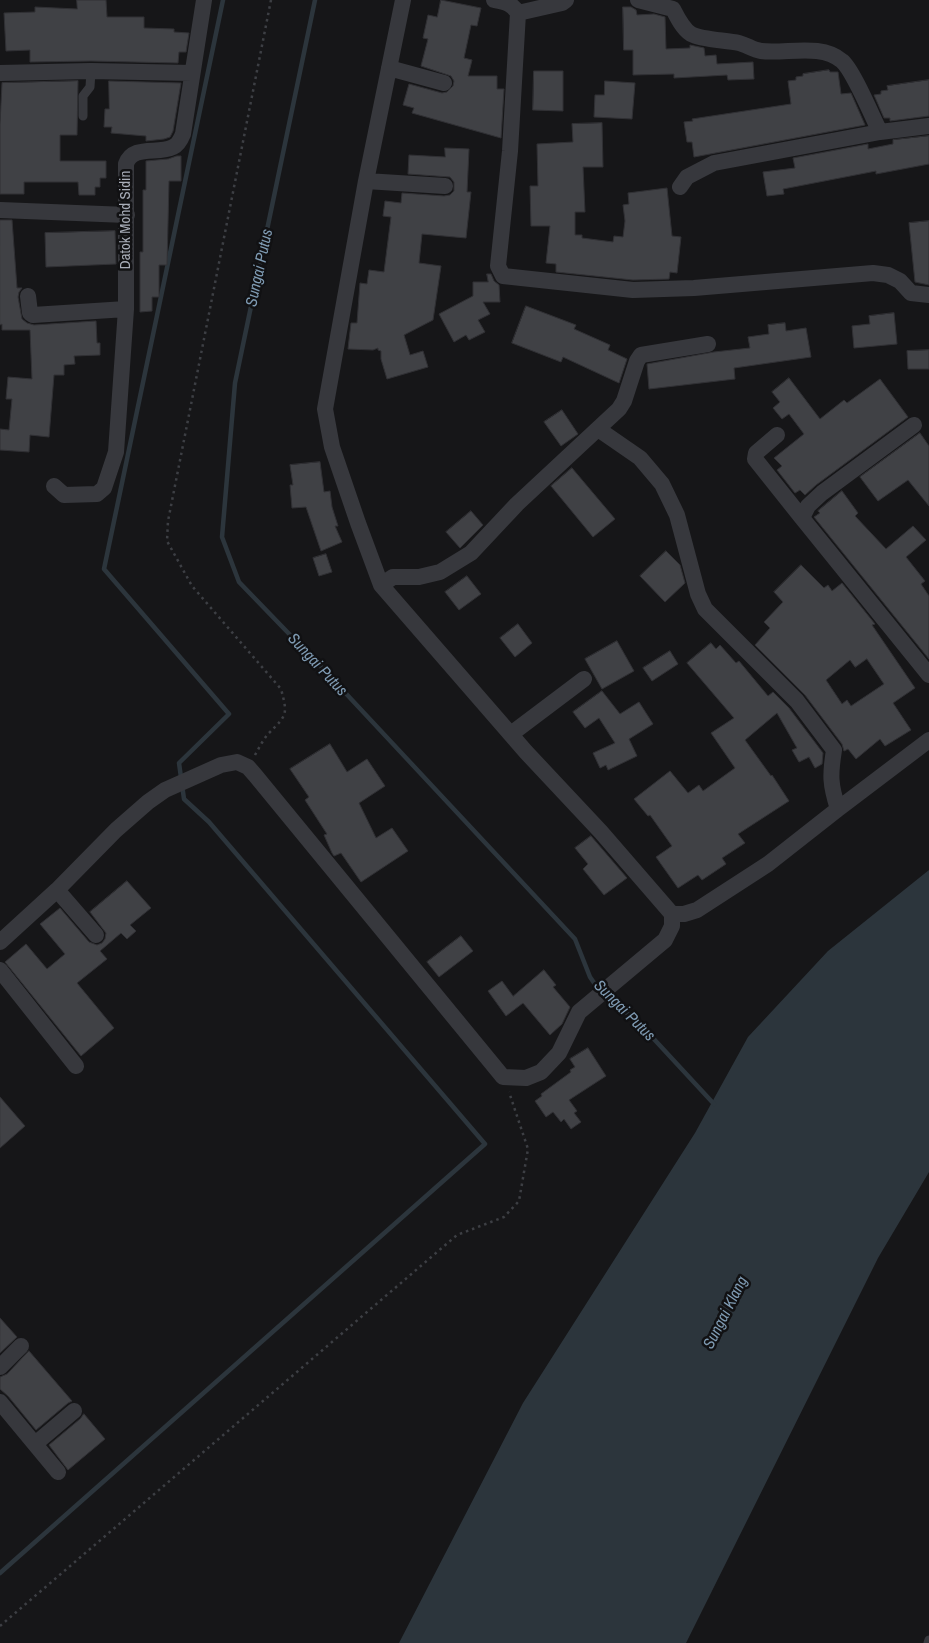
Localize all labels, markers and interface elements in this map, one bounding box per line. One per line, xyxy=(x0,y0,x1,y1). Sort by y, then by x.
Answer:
street label: Datok Mohd Sidin xyxy=(117,171,135,269)
water label: Sungai Putus xyxy=(242,227,278,309)
water label: Sungai Putus xyxy=(283,630,351,700)
water label: Sungai Putus xyxy=(589,976,659,1046)
water label: Sungai Klang xyxy=(700,1274,752,1352)

